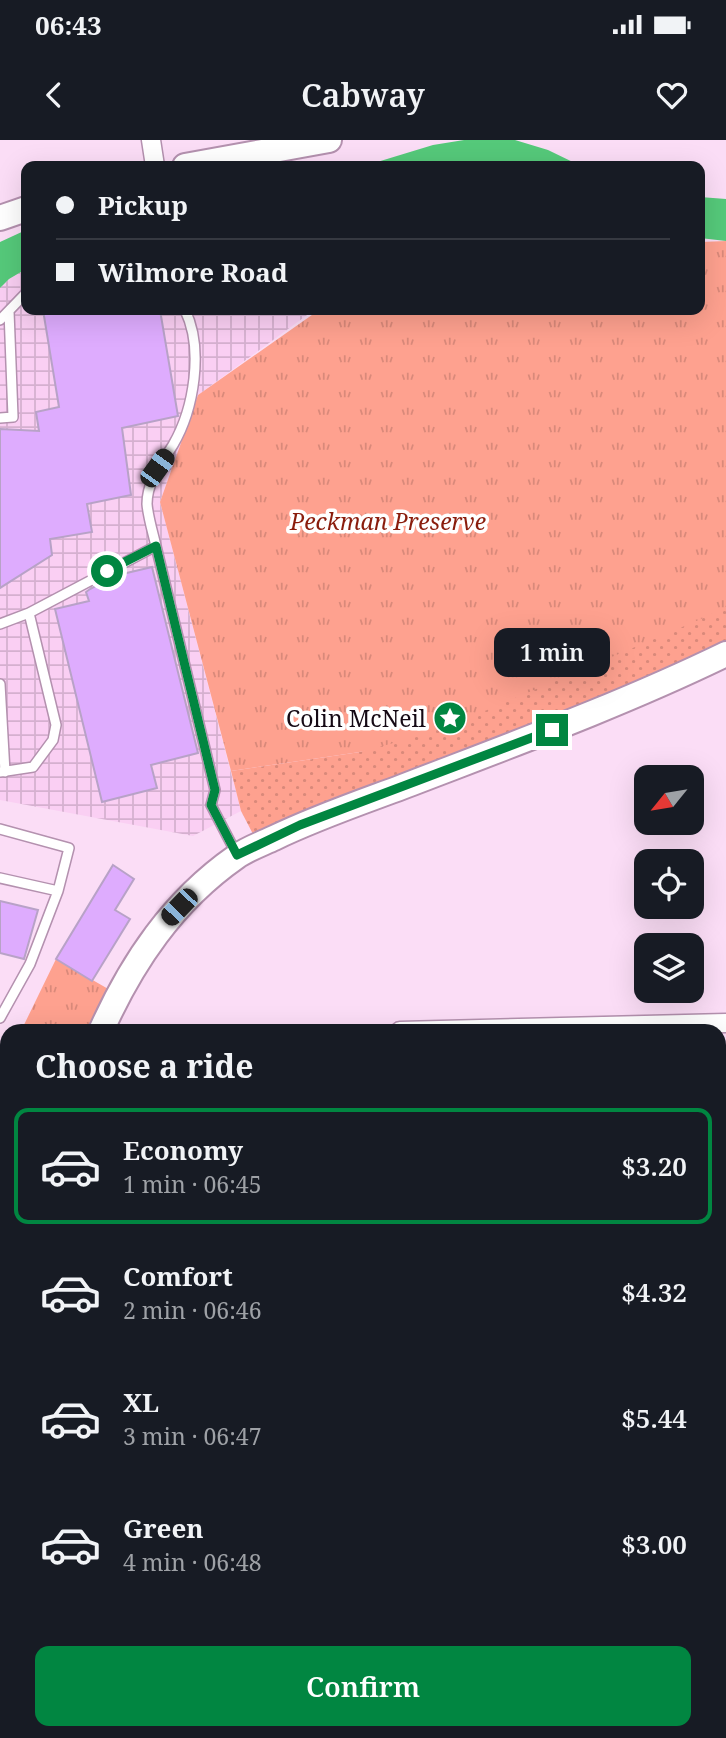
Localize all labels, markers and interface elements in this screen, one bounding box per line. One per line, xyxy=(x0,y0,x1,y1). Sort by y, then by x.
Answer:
text: 06:43 xyxy=(35,7,102,43)
text: Cabway xyxy=(301,73,425,116)
icon: back xyxy=(35,76,73,114)
icon: heart xyxy=(653,76,691,114)
text: Pickup xyxy=(98,187,188,223)
text: Wilmore Road xyxy=(98,254,288,290)
car xyxy=(137,445,178,491)
park label: Peckman Preserve xyxy=(289,505,486,537)
route start xyxy=(91,555,123,587)
callout: 1 min xyxy=(494,629,610,678)
text: 1 min xyxy=(520,636,584,668)
place icon: Colin McNeil xyxy=(431,699,469,737)
place label: Colin McNeil xyxy=(286,702,426,734)
route end xyxy=(536,714,568,746)
north arrow xyxy=(634,765,704,835)
map controls xyxy=(634,765,704,1003)
button: locate xyxy=(634,849,704,919)
car xyxy=(157,885,202,929)
button: layers xyxy=(634,933,704,1003)
text: Choose a ride xyxy=(35,1044,254,1087)
text: Economy xyxy=(123,1132,243,1168)
icon: car xyxy=(39,1135,102,1198)
text: $3.20 xyxy=(621,1148,687,1184)
text: 1 min · 06:45 xyxy=(123,1168,261,1200)
text: Comfort xyxy=(123,1258,233,1294)
icon: car xyxy=(39,1261,102,1324)
text: $4.32 xyxy=(621,1274,687,1310)
text: 2 min · 06:46 xyxy=(123,1294,261,1326)
text: XL xyxy=(123,1384,159,1420)
icon: car xyxy=(39,1387,102,1450)
text: $5.44 xyxy=(621,1400,687,1436)
text: 3 min · 06:47 xyxy=(123,1420,261,1452)
text: Green xyxy=(123,1510,204,1546)
icon: car xyxy=(39,1513,102,1576)
text: $3.00 xyxy=(621,1526,687,1562)
text: 4 min · 06:48 xyxy=(123,1546,261,1578)
button: Confirm xyxy=(35,1646,691,1726)

